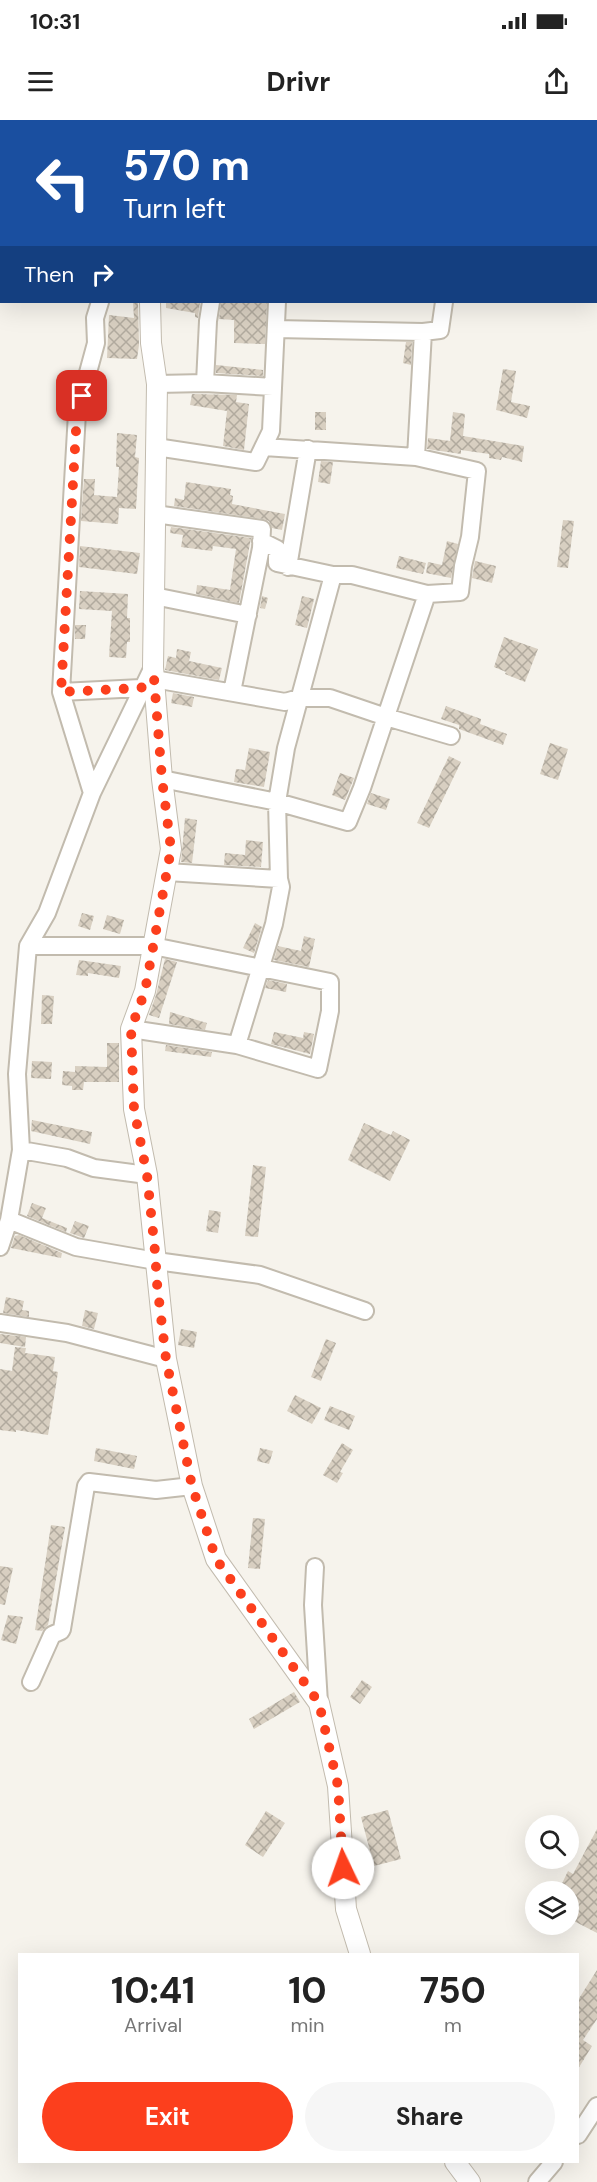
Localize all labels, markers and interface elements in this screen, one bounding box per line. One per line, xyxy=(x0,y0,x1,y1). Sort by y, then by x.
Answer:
text: 10:31 xyxy=(30,7,80,36)
text: Drivr xyxy=(267,64,330,99)
icon: menu xyxy=(24,65,57,98)
icon: share xyxy=(540,65,573,98)
text: 570 m xyxy=(123,138,250,193)
icon: left xyxy=(24,144,102,222)
text: Turn left xyxy=(123,191,226,226)
icon: right xyxy=(86,258,119,291)
text: Then xyxy=(24,260,74,289)
pin xyxy=(56,370,107,421)
icon: arrive xyxy=(65,379,98,412)
map controls xyxy=(525,1815,579,1935)
button: search xyxy=(525,1815,579,1869)
position arrow xyxy=(311,1836,375,1900)
button: layers xyxy=(525,1881,579,1935)
text: 10:41 xyxy=(111,1967,195,2014)
text: 10 xyxy=(288,1967,327,2014)
text: 750 xyxy=(420,1967,486,2014)
text: Arrival xyxy=(124,2012,182,2038)
text: min xyxy=(290,2012,324,2038)
text: m xyxy=(444,2012,462,2038)
button: Exit xyxy=(42,2082,293,2151)
button: Share xyxy=(305,2082,555,2151)

